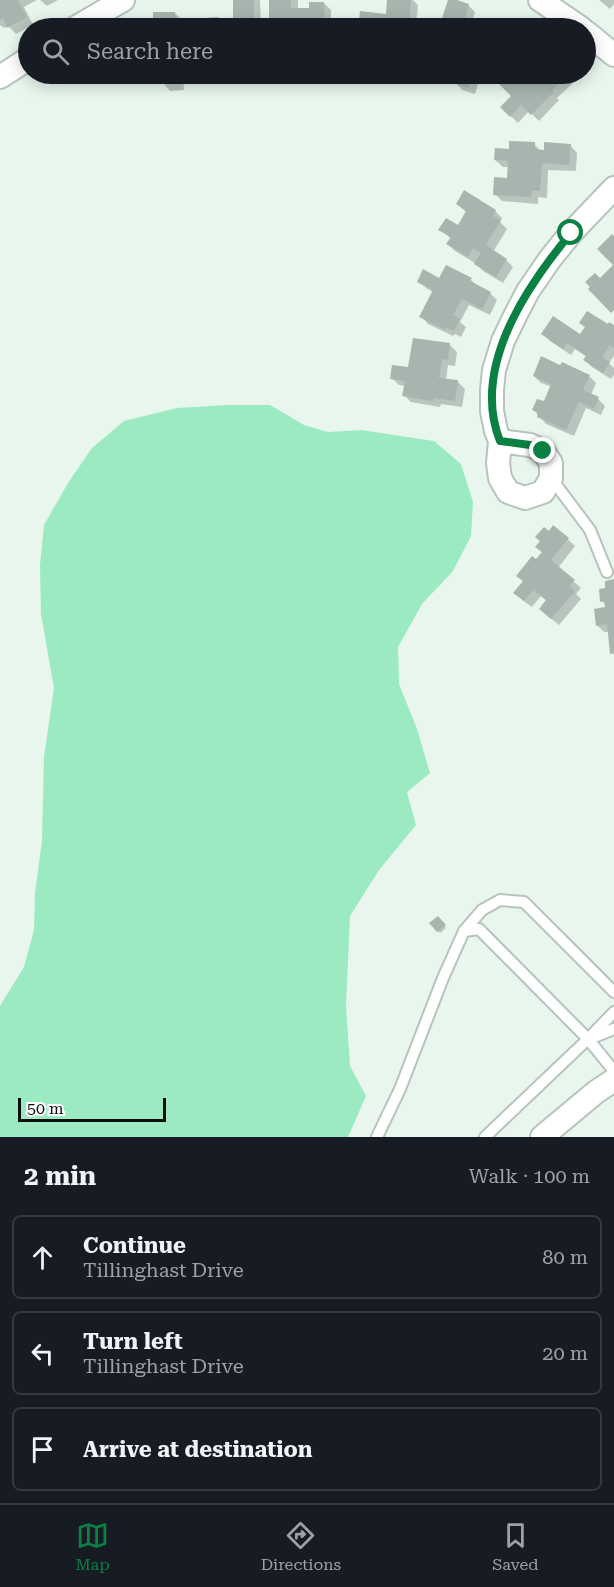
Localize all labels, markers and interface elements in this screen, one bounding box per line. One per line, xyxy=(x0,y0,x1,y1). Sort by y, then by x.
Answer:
search box xyxy=(18,18,596,84)
icon: search xyxy=(39,35,72,68)
text: Search here xyxy=(87,39,213,64)
route start xyxy=(557,219,583,245)
route end xyxy=(529,437,555,463)
scale bar xyxy=(18,1095,166,1122)
text: 50 m xyxy=(27,1099,64,1118)
text: 2 min xyxy=(24,1161,96,1191)
text: Walk · 100 m xyxy=(469,1164,590,1188)
text: Continue xyxy=(83,1233,186,1258)
icon: ahead xyxy=(26,1241,59,1274)
text: 80 m xyxy=(542,1245,588,1269)
text: Tillinghast Drive xyxy=(83,1258,244,1282)
text: Turn left xyxy=(83,1329,183,1354)
icon: left xyxy=(26,1337,59,1370)
text: 20 m xyxy=(542,1341,588,1365)
text: Tillinghast Drive xyxy=(83,1354,244,1378)
icon: arrive xyxy=(26,1433,59,1466)
text: Arrive at destination xyxy=(83,1437,312,1462)
tab: Map xyxy=(75,1519,110,1574)
tab: Directions xyxy=(261,1519,341,1574)
tab: Saved xyxy=(492,1519,539,1574)

